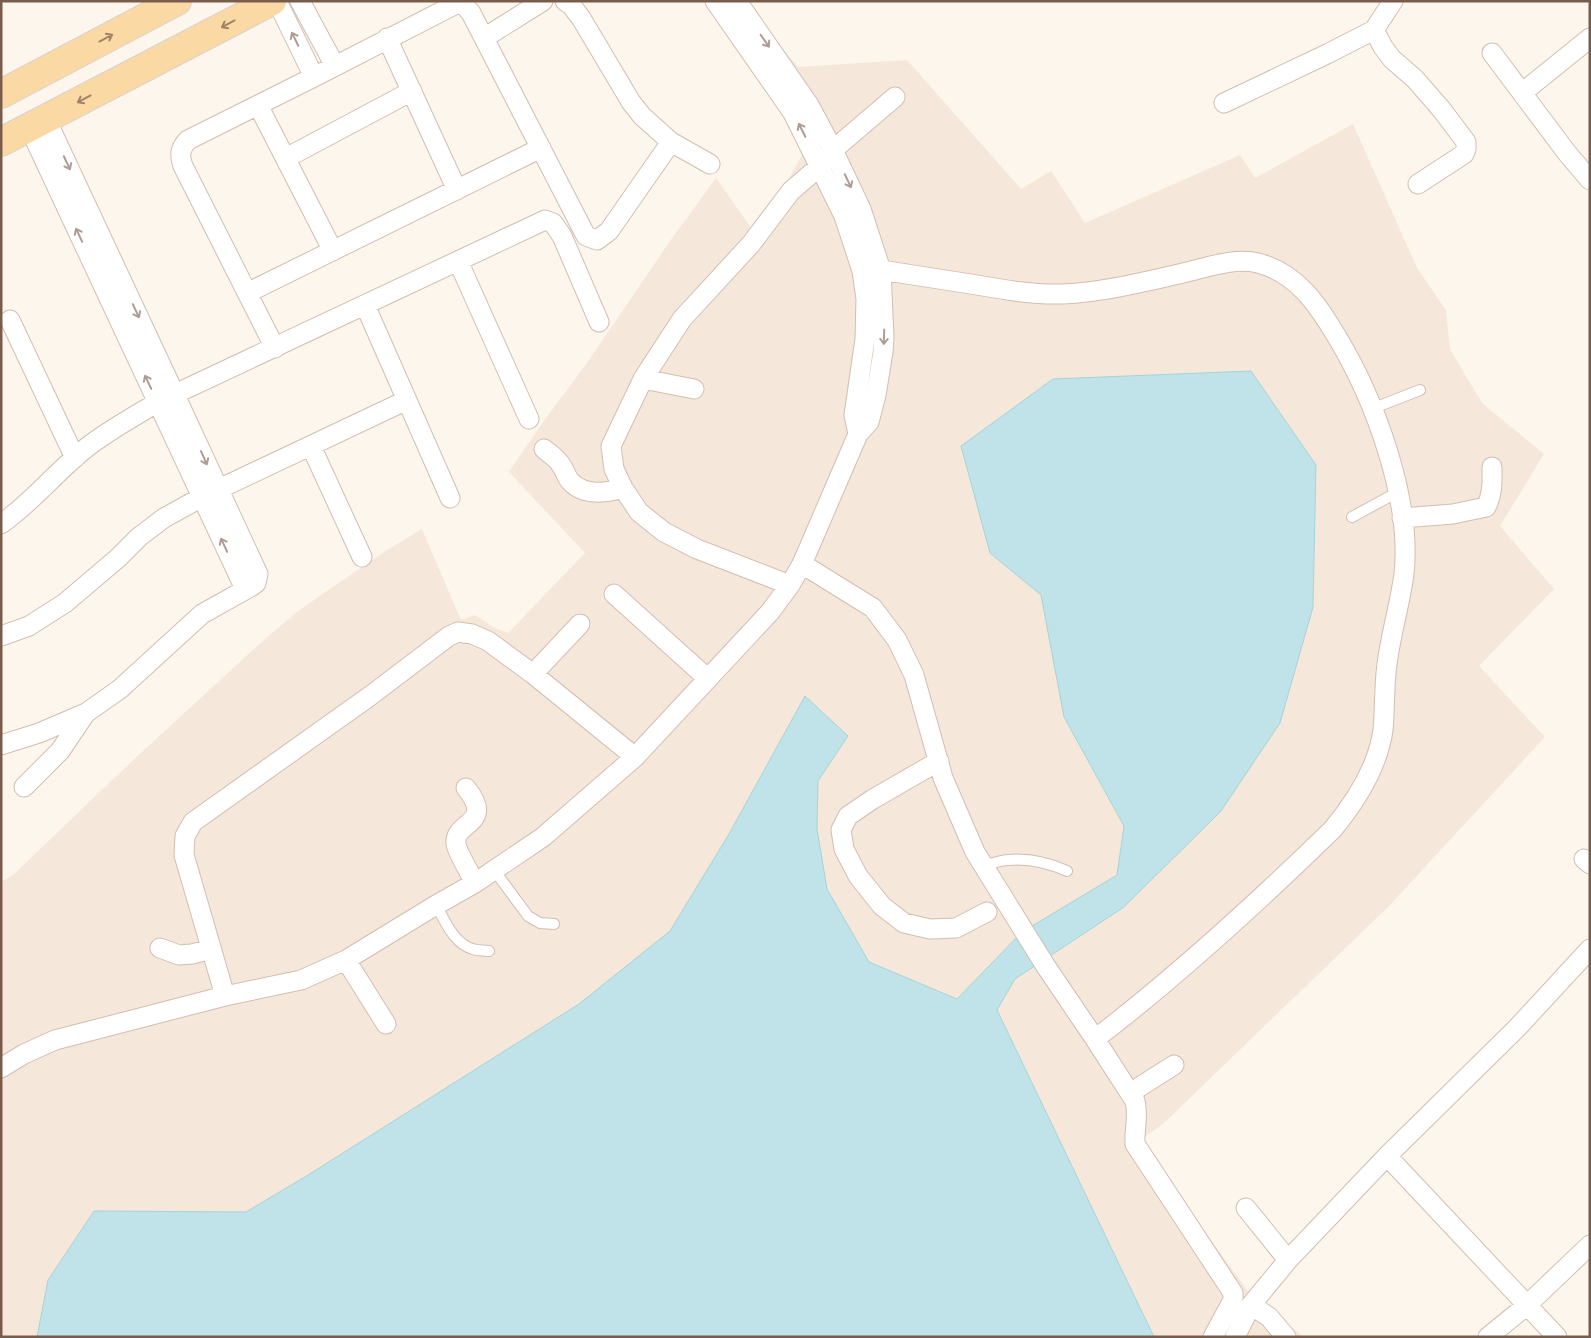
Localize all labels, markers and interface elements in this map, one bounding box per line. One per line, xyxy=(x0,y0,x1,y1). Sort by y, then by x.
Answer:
one-way arrow xyxy=(221,19,236,29)
one-way arrow xyxy=(290,32,300,47)
one-way arrow xyxy=(99,33,114,43)
one-way arrow xyxy=(760,34,770,48)
one-way arrow xyxy=(77,94,92,104)
one-way arrow xyxy=(797,123,806,138)
one-way arrow xyxy=(62,156,72,171)
one-way arrow xyxy=(843,173,853,188)
one-way arrow xyxy=(74,228,84,243)
one-way arrow xyxy=(131,303,141,318)
one-way arrow xyxy=(879,329,888,345)
one-way arrow xyxy=(143,375,152,390)
one-way arrow xyxy=(199,450,209,465)
one-way arrow xyxy=(219,538,229,553)

